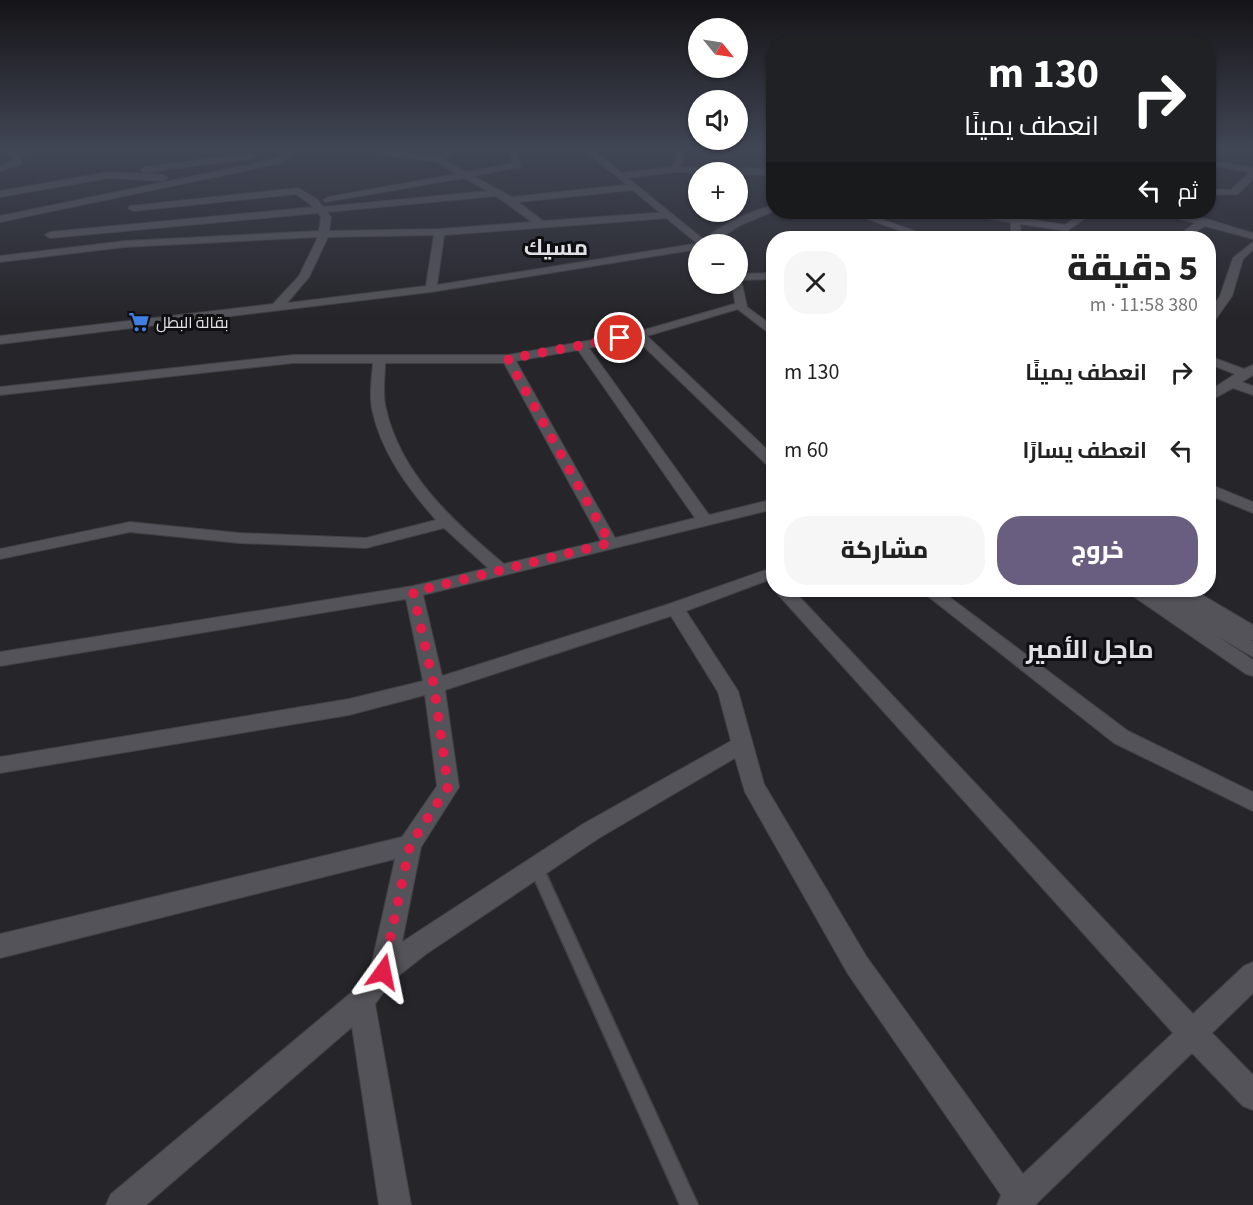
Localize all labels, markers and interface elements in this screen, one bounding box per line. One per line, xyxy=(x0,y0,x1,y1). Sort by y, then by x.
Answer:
north arrow xyxy=(688,18,748,78)
map controls xyxy=(688,18,748,294)
text: 130 m xyxy=(988,44,1099,104)
icon: right xyxy=(1120,60,1198,138)
button: sound xyxy=(688,90,748,150)
text: انعطف يمينًا xyxy=(964,107,1099,146)
button: + xyxy=(688,162,748,222)
icon: left xyxy=(1133,174,1166,207)
text: ثم xyxy=(1178,176,1198,208)
district label: مسيك xyxy=(524,232,588,264)
button: − xyxy=(688,234,748,294)
text: 5 دقيقة xyxy=(1067,243,1198,294)
button: close xyxy=(784,251,847,314)
text: 380 m · 11:58 xyxy=(1090,291,1198,319)
supermarket icon: بقالة البطل xyxy=(127,310,151,334)
place label: بقالة البطل xyxy=(156,312,229,334)
pin xyxy=(594,312,645,363)
icon: arrive xyxy=(603,321,636,354)
text: 130 m xyxy=(784,356,839,388)
icon: right xyxy=(1165,356,1198,389)
text: انعطف يمينًا xyxy=(1025,357,1147,389)
text: 60 m xyxy=(784,434,829,466)
icon: left xyxy=(1165,434,1198,467)
text: انعطف يسارًا xyxy=(1023,435,1147,467)
button: مشاركة xyxy=(784,516,985,585)
button: خروج xyxy=(997,516,1198,585)
district label: ماجل الأمير xyxy=(1025,631,1154,668)
position arrow xyxy=(351,940,415,1004)

